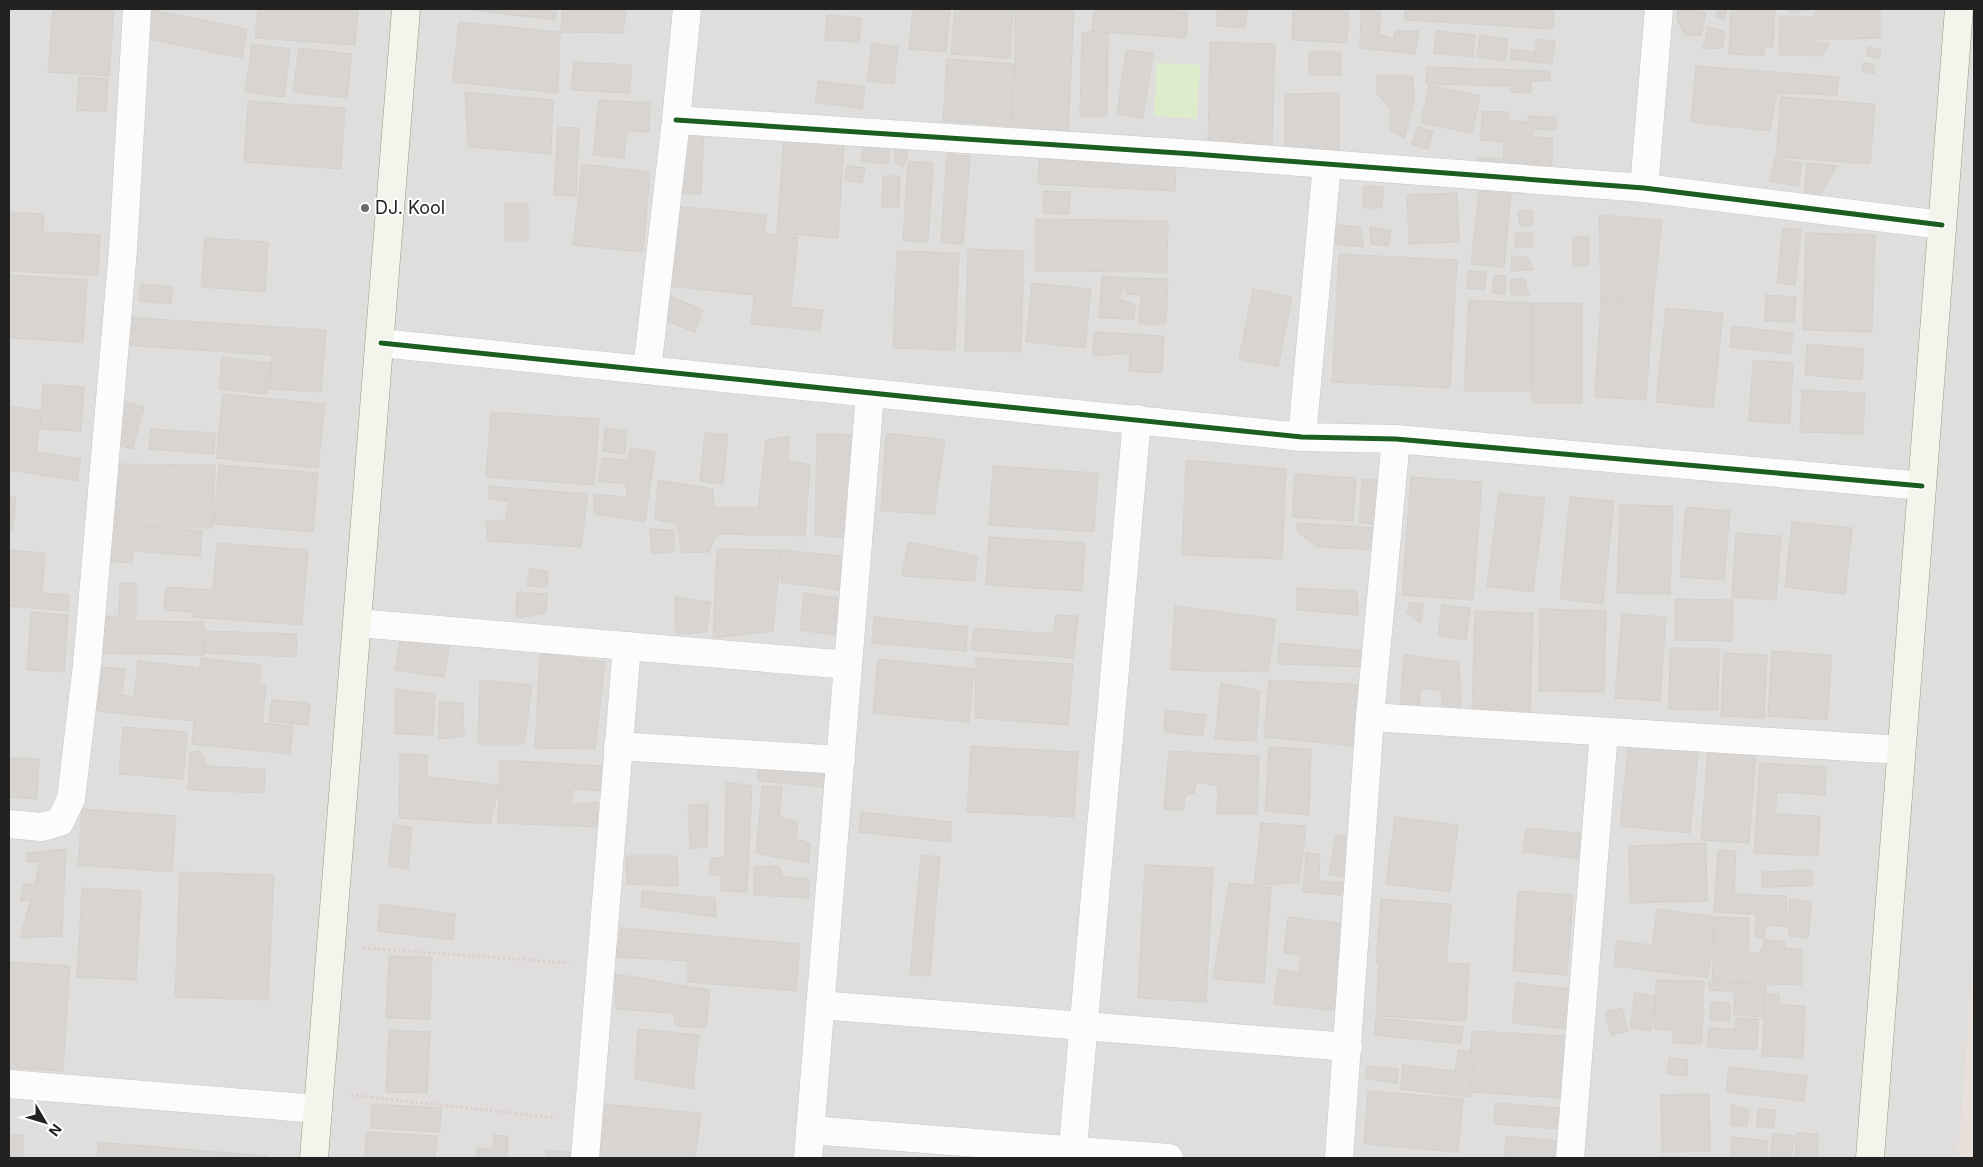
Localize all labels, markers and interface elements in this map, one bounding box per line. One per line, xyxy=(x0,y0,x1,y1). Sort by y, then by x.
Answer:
place label: DJ. Kool xyxy=(375,197,445,218)
marker: DJ. Kool xyxy=(359,202,371,214)
north arrow xyxy=(20,1097,70,1147)
text: N xyxy=(46,1121,66,1140)

